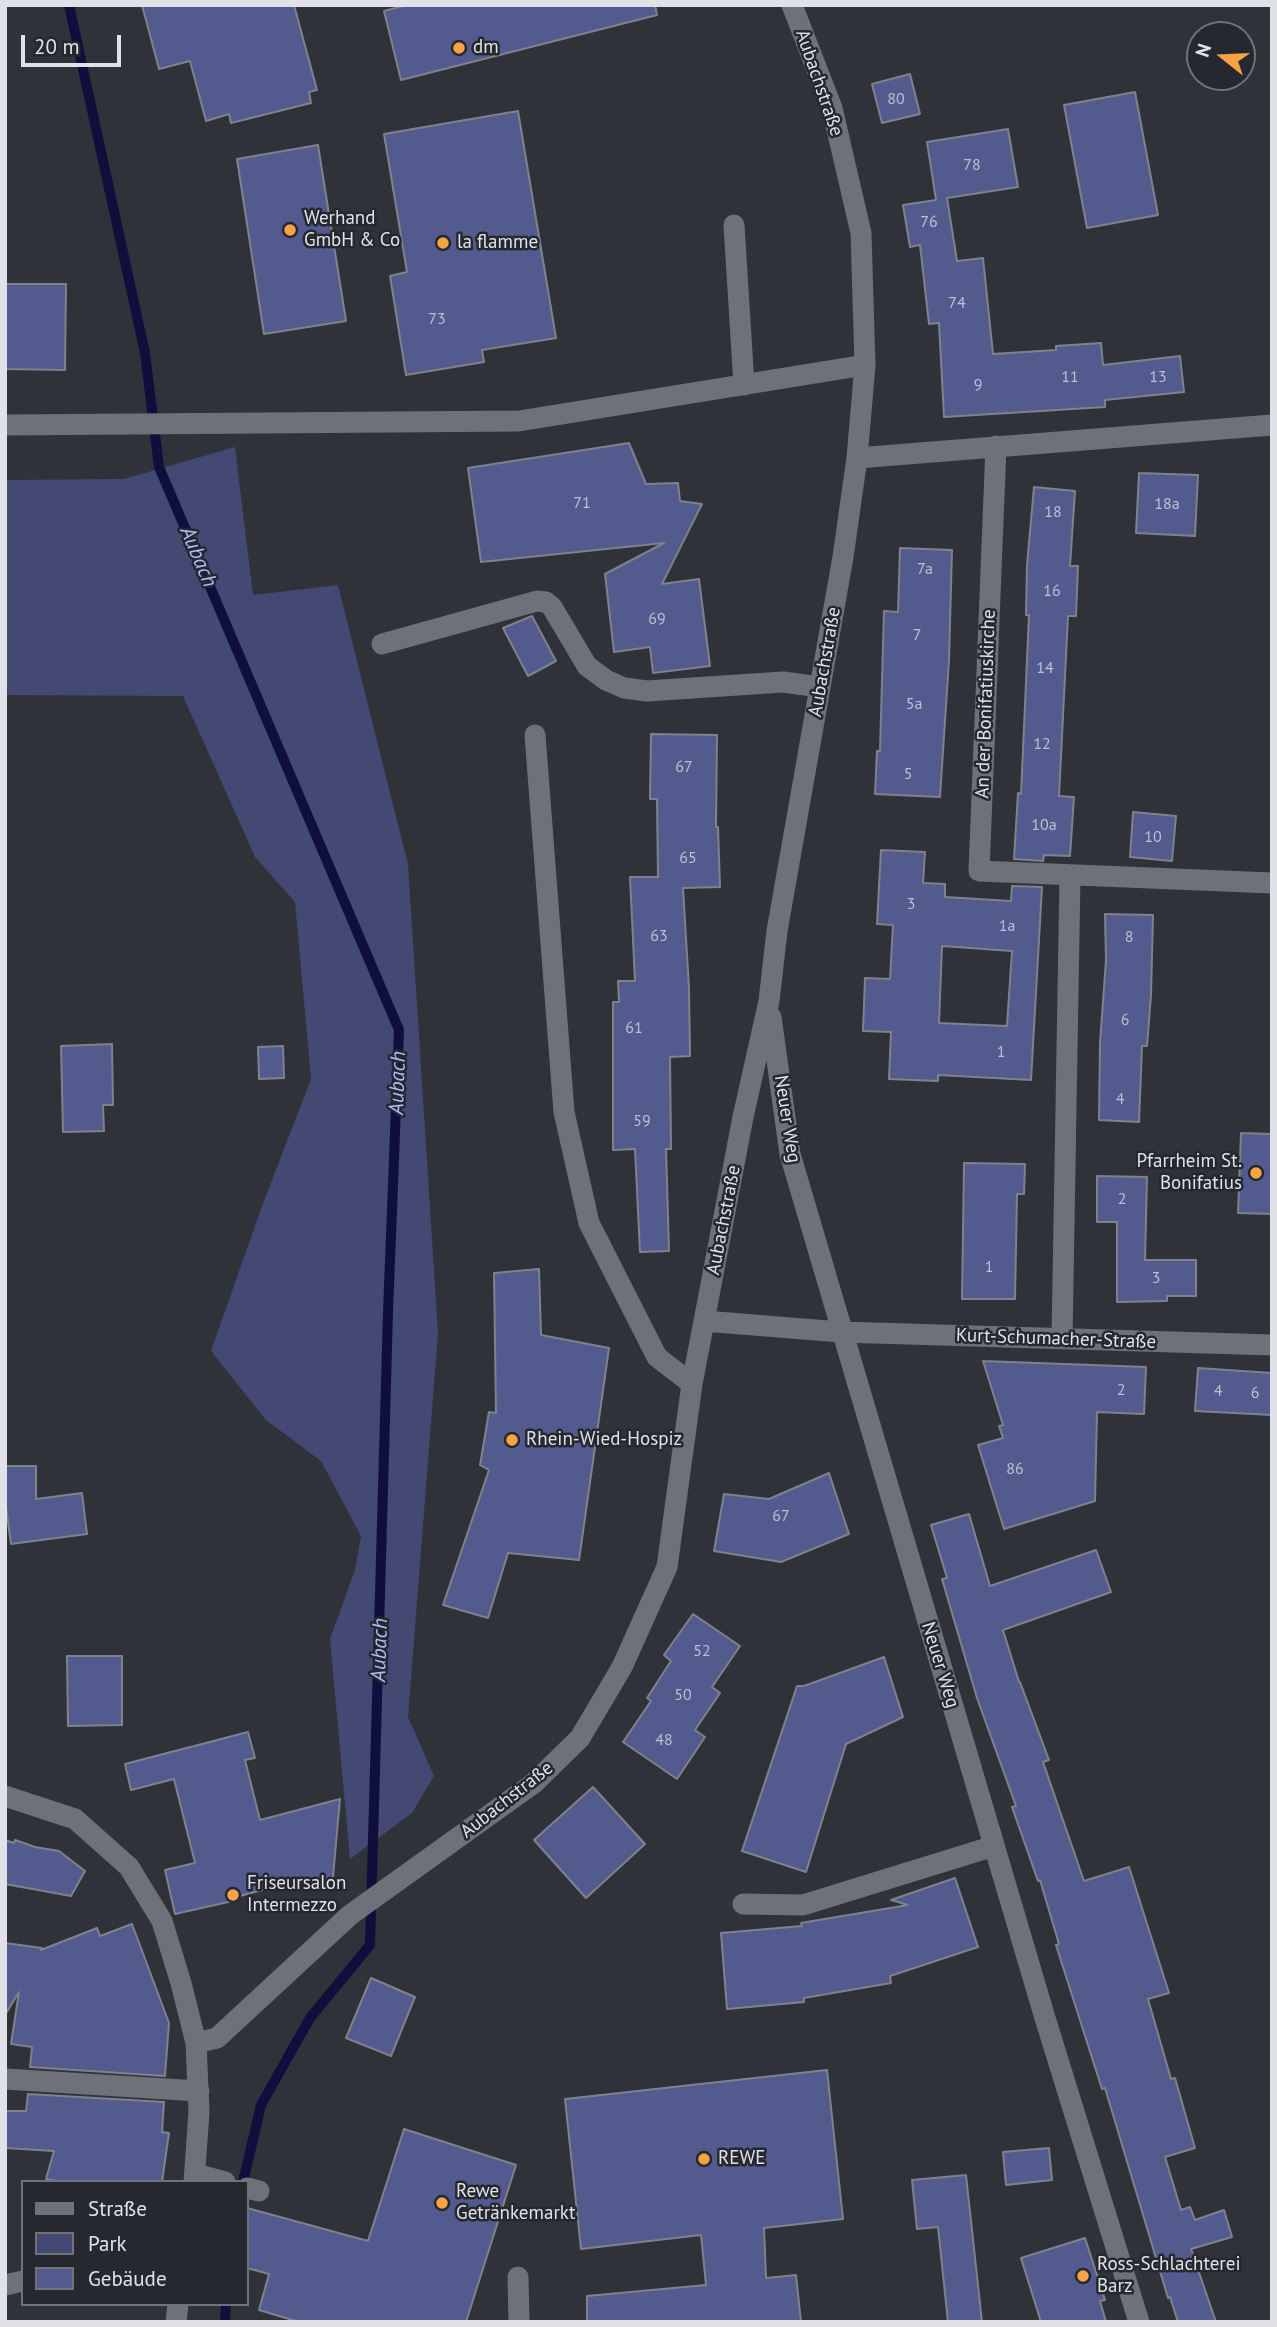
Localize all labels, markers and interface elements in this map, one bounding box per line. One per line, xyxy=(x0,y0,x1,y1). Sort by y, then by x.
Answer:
scale bar xyxy=(24,21,124,65)
north arrow xyxy=(1186,21,1256,91)
street label: Aubachstraße xyxy=(790,27,848,139)
text: 20 m xyxy=(34,33,80,60)
place label: dm xyxy=(473,37,499,59)
marker: dm xyxy=(451,40,467,56)
text: N xyxy=(1190,40,1216,60)
house number: 80 xyxy=(887,89,905,109)
house number: 78 xyxy=(963,155,981,175)
place label: Werhand GmbH & Co xyxy=(304,208,400,252)
house number: 76 xyxy=(920,212,938,232)
marker: Werhand GmbH & Co xyxy=(282,222,298,238)
place label: la flamme xyxy=(457,232,538,254)
marker: la flamme xyxy=(435,235,451,251)
house number: 74 xyxy=(948,293,966,313)
house number: 73 xyxy=(428,309,446,329)
house number: 11 xyxy=(1061,367,1079,387)
house number: 13 xyxy=(1149,367,1167,387)
house number: 9 xyxy=(974,375,982,395)
house number: 71 xyxy=(573,493,591,513)
house number: 18a xyxy=(1154,494,1180,514)
house number: 18 xyxy=(1044,502,1062,522)
water label: Aubach xyxy=(174,523,222,591)
house number: 7a xyxy=(917,559,933,579)
house number: 16 xyxy=(1043,581,1061,601)
street label: Aubachstraße xyxy=(804,605,846,719)
house number: 69 xyxy=(648,609,666,629)
street label: An der Bonifatiuskirche xyxy=(971,609,1001,799)
house number: 7 xyxy=(913,625,921,645)
house number: 14 xyxy=(1036,658,1054,678)
house number: 5a xyxy=(906,694,922,714)
house number: 12 xyxy=(1033,734,1051,754)
house number: 67 xyxy=(675,757,693,777)
house number: 5 xyxy=(904,764,912,784)
house number: 10a xyxy=(1031,815,1057,835)
house number: 10 xyxy=(1144,827,1162,847)
house number: 65 xyxy=(679,848,697,868)
house number: 3 xyxy=(907,894,915,914)
house number: 1a xyxy=(999,916,1015,936)
house number: 63 xyxy=(650,926,668,946)
house number: 8 xyxy=(1125,927,1133,947)
house number: 6 xyxy=(1121,1010,1129,1030)
house number: 61 xyxy=(625,1018,643,1038)
house number: 1 xyxy=(997,1042,1005,1062)
water label: Aubach xyxy=(384,1051,412,1115)
street label: Neuer Weg xyxy=(769,1074,805,1164)
house number: 4 xyxy=(1116,1089,1124,1109)
house number: 59 xyxy=(633,1111,651,1131)
place label: Pfarrheim St. Bonifatius xyxy=(1136,1151,1242,1195)
street label: Aubachstraße xyxy=(702,1163,746,1277)
marker: Pfarrheim St. Bonifatius xyxy=(1248,1165,1264,1181)
house number: 2 xyxy=(1118,1189,1126,1209)
house number: 1 xyxy=(985,1257,993,1277)
house number: 3 xyxy=(1152,1268,1160,1288)
street label: Kurt-Schumacher-Straße xyxy=(955,1324,1157,1354)
house number: 2 xyxy=(1117,1380,1125,1400)
house number: 4 xyxy=(1214,1381,1222,1401)
house number: 6 xyxy=(1251,1383,1259,1403)
place label: Rhein-Wied-Hospiz xyxy=(526,1429,682,1451)
marker: Rhein-Wied-Hospiz xyxy=(504,1432,520,1448)
house number: 86 xyxy=(1006,1459,1024,1479)
house number: 67 xyxy=(772,1506,790,1526)
water label: Aubach xyxy=(366,1618,394,1682)
street label: Neuer Weg xyxy=(916,1619,964,1711)
house number: 52 xyxy=(693,1641,711,1661)
house number: 50 xyxy=(674,1685,692,1705)
house number: 48 xyxy=(655,1730,673,1750)
street label: Aubachstraße xyxy=(456,1757,558,1843)
place label: Friseursalon Intermezzo xyxy=(247,1873,346,1917)
marker: Friseursalon Intermezzo xyxy=(225,1887,241,1903)
place label: REWE xyxy=(718,2148,765,2170)
marker: REWE xyxy=(696,2151,712,2167)
legend xyxy=(21,2180,248,2306)
place label: Rewe Getränkemarkt xyxy=(456,2181,575,2225)
text: Straße xyxy=(88,2195,147,2222)
marker: Rewe Getränkemarkt xyxy=(434,2195,450,2211)
text: Park xyxy=(88,2230,127,2257)
place label: Ross-Schlachterei Barz xyxy=(1097,2254,1240,2298)
text: Gebäude xyxy=(88,2265,167,2292)
marker: Ross-Schlachterei Barz xyxy=(1075,2268,1091,2284)

